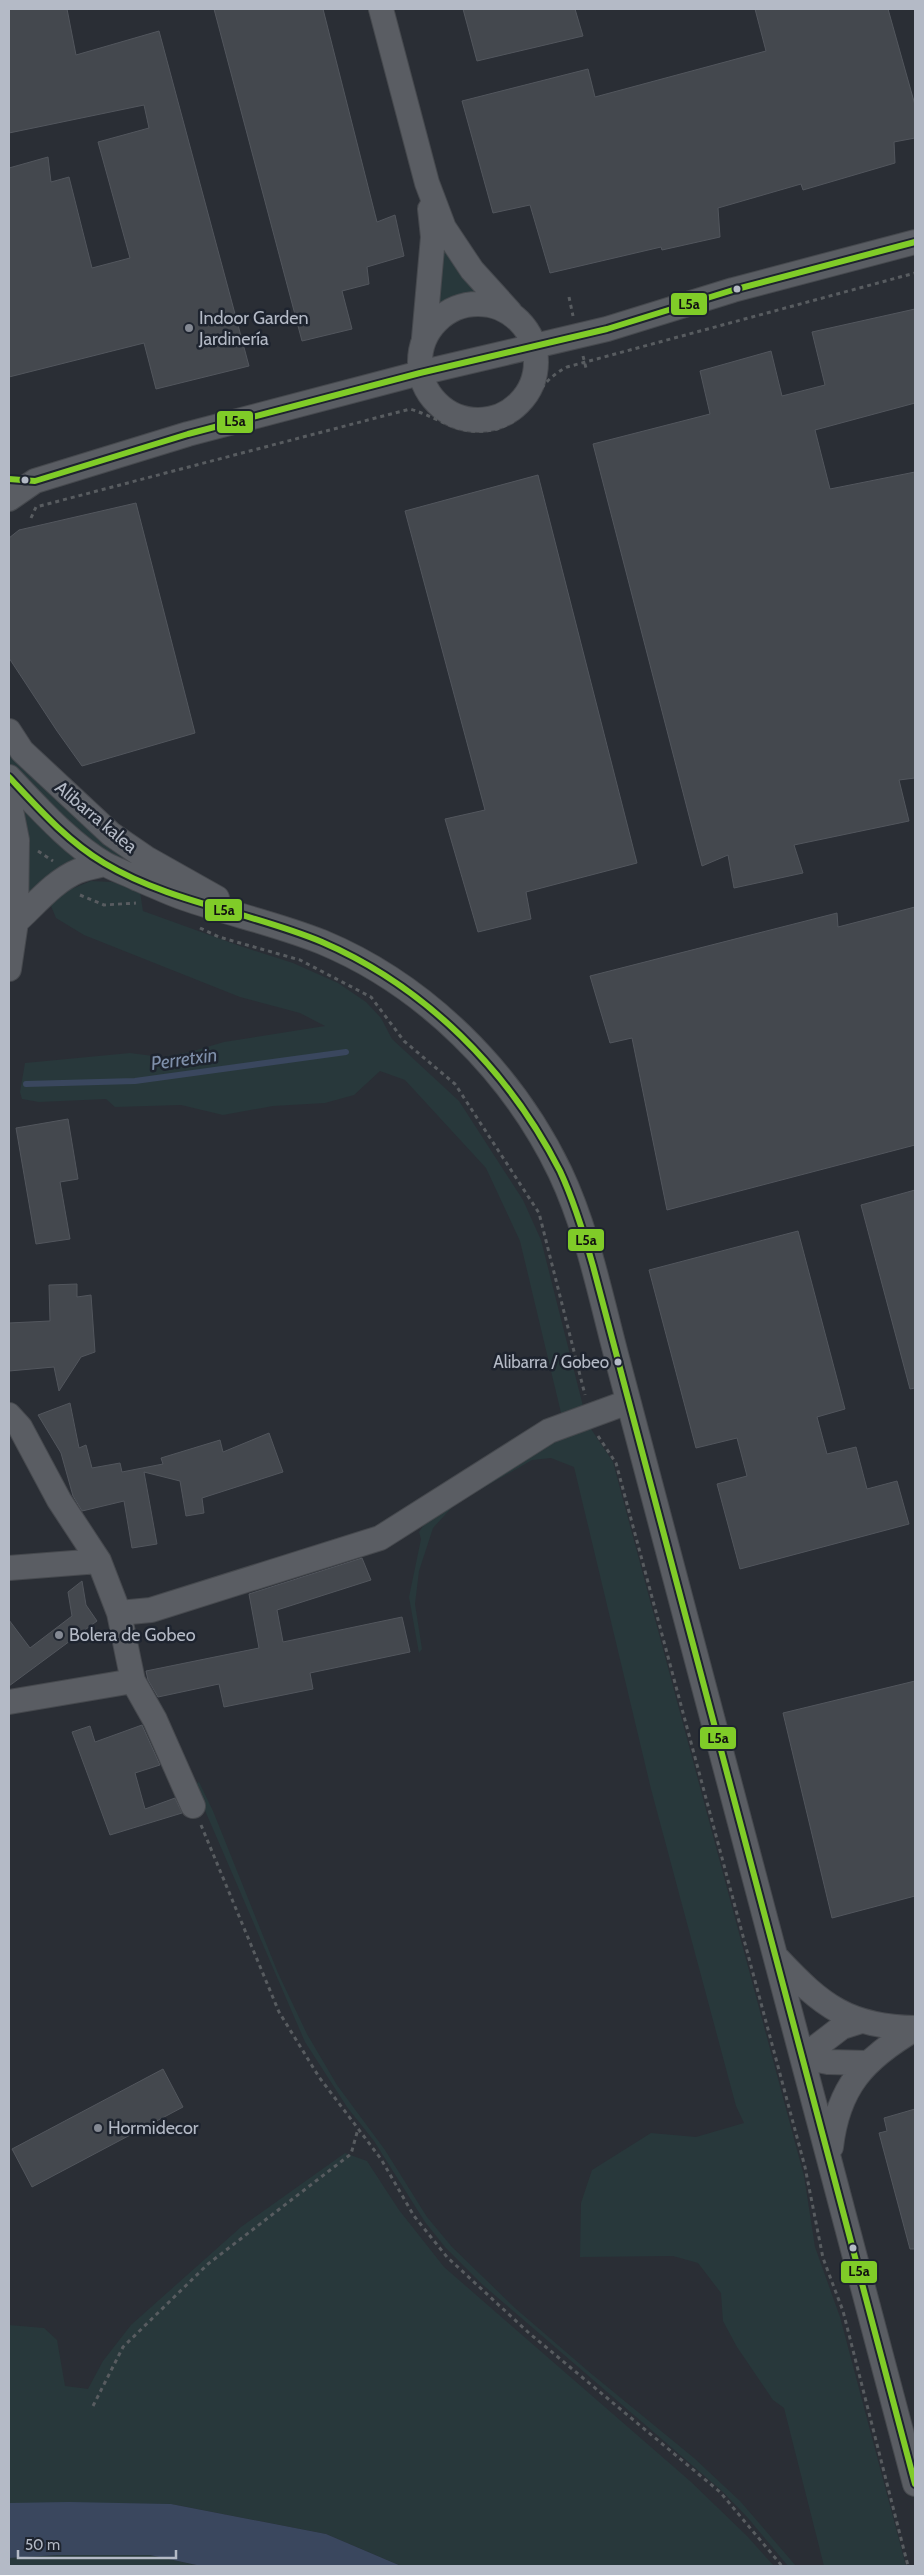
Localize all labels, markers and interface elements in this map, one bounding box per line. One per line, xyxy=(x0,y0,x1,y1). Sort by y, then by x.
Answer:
unlabelled marker xyxy=(732,284,742,294)
line badge: L5a xyxy=(670,292,708,316)
text: L5a xyxy=(678,295,700,313)
place label: Indoor Garden Jardinería xyxy=(198,307,308,350)
marker: Indoor Garden Jardinería xyxy=(183,322,195,334)
line badge: L5a xyxy=(216,410,254,434)
text: L5a xyxy=(224,412,246,430)
unlabelled marker xyxy=(20,475,30,485)
street label: Alibarra kalea xyxy=(51,776,142,858)
line badge: L5a xyxy=(204,898,243,922)
text: L5a xyxy=(213,901,235,919)
water label: Perretxin xyxy=(149,1043,219,1075)
line badge: L5a xyxy=(567,1228,605,1252)
text: L5a xyxy=(575,1231,597,1249)
place label: Alibarra / Gobeo xyxy=(493,1352,609,1372)
marker: Alibarra / Gobeo xyxy=(613,1357,623,1367)
place label: Bolera de Gobeo xyxy=(69,1624,196,1646)
marker: Bolera de Gobeo xyxy=(53,1629,65,1641)
line badge: L5a xyxy=(699,1726,737,1750)
text: L5a xyxy=(707,1729,729,1747)
place label: Hormidecor xyxy=(108,2117,199,2139)
marker: Hormidecor xyxy=(92,2122,104,2134)
unlabelled marker xyxy=(848,2243,858,2253)
line badge: L5a xyxy=(840,2260,878,2284)
text: L5a xyxy=(848,2262,870,2280)
scale bar xyxy=(18,2528,175,2560)
text: 50 m xyxy=(25,2536,60,2554)

